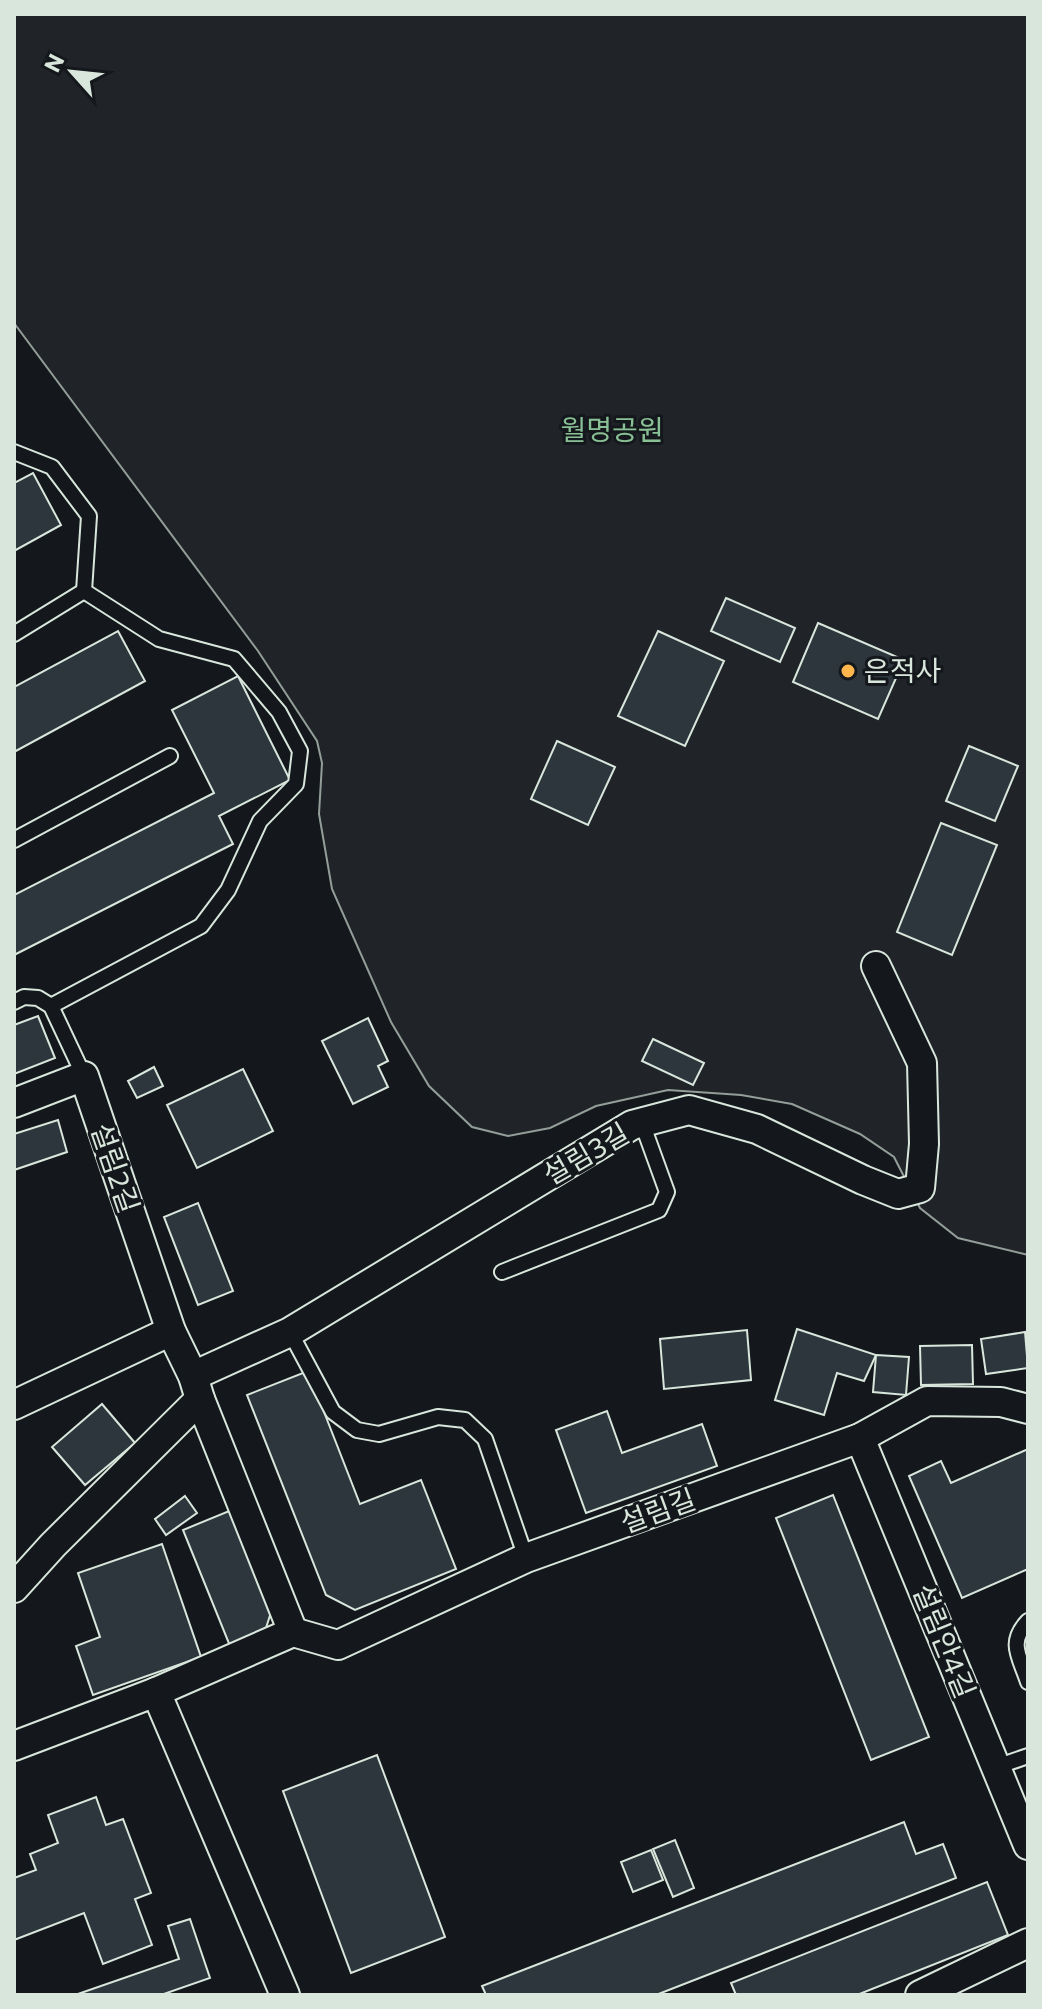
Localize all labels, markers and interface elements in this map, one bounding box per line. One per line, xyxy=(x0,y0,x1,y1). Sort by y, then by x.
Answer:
north arrow xyxy=(32,32,112,112)
text: N xyxy=(38,49,70,76)
park label: 월명공원 xyxy=(560,412,664,446)
place label: 은적사 xyxy=(864,653,941,687)
marker: 은적사 xyxy=(839,662,857,680)
street label: 설림3길 xyxy=(537,1115,634,1191)
street label: 설림2길 xyxy=(85,1118,147,1217)
street label: 설림길 xyxy=(616,1481,700,1539)
street label: 설림안4길 xyxy=(907,1579,983,1703)

